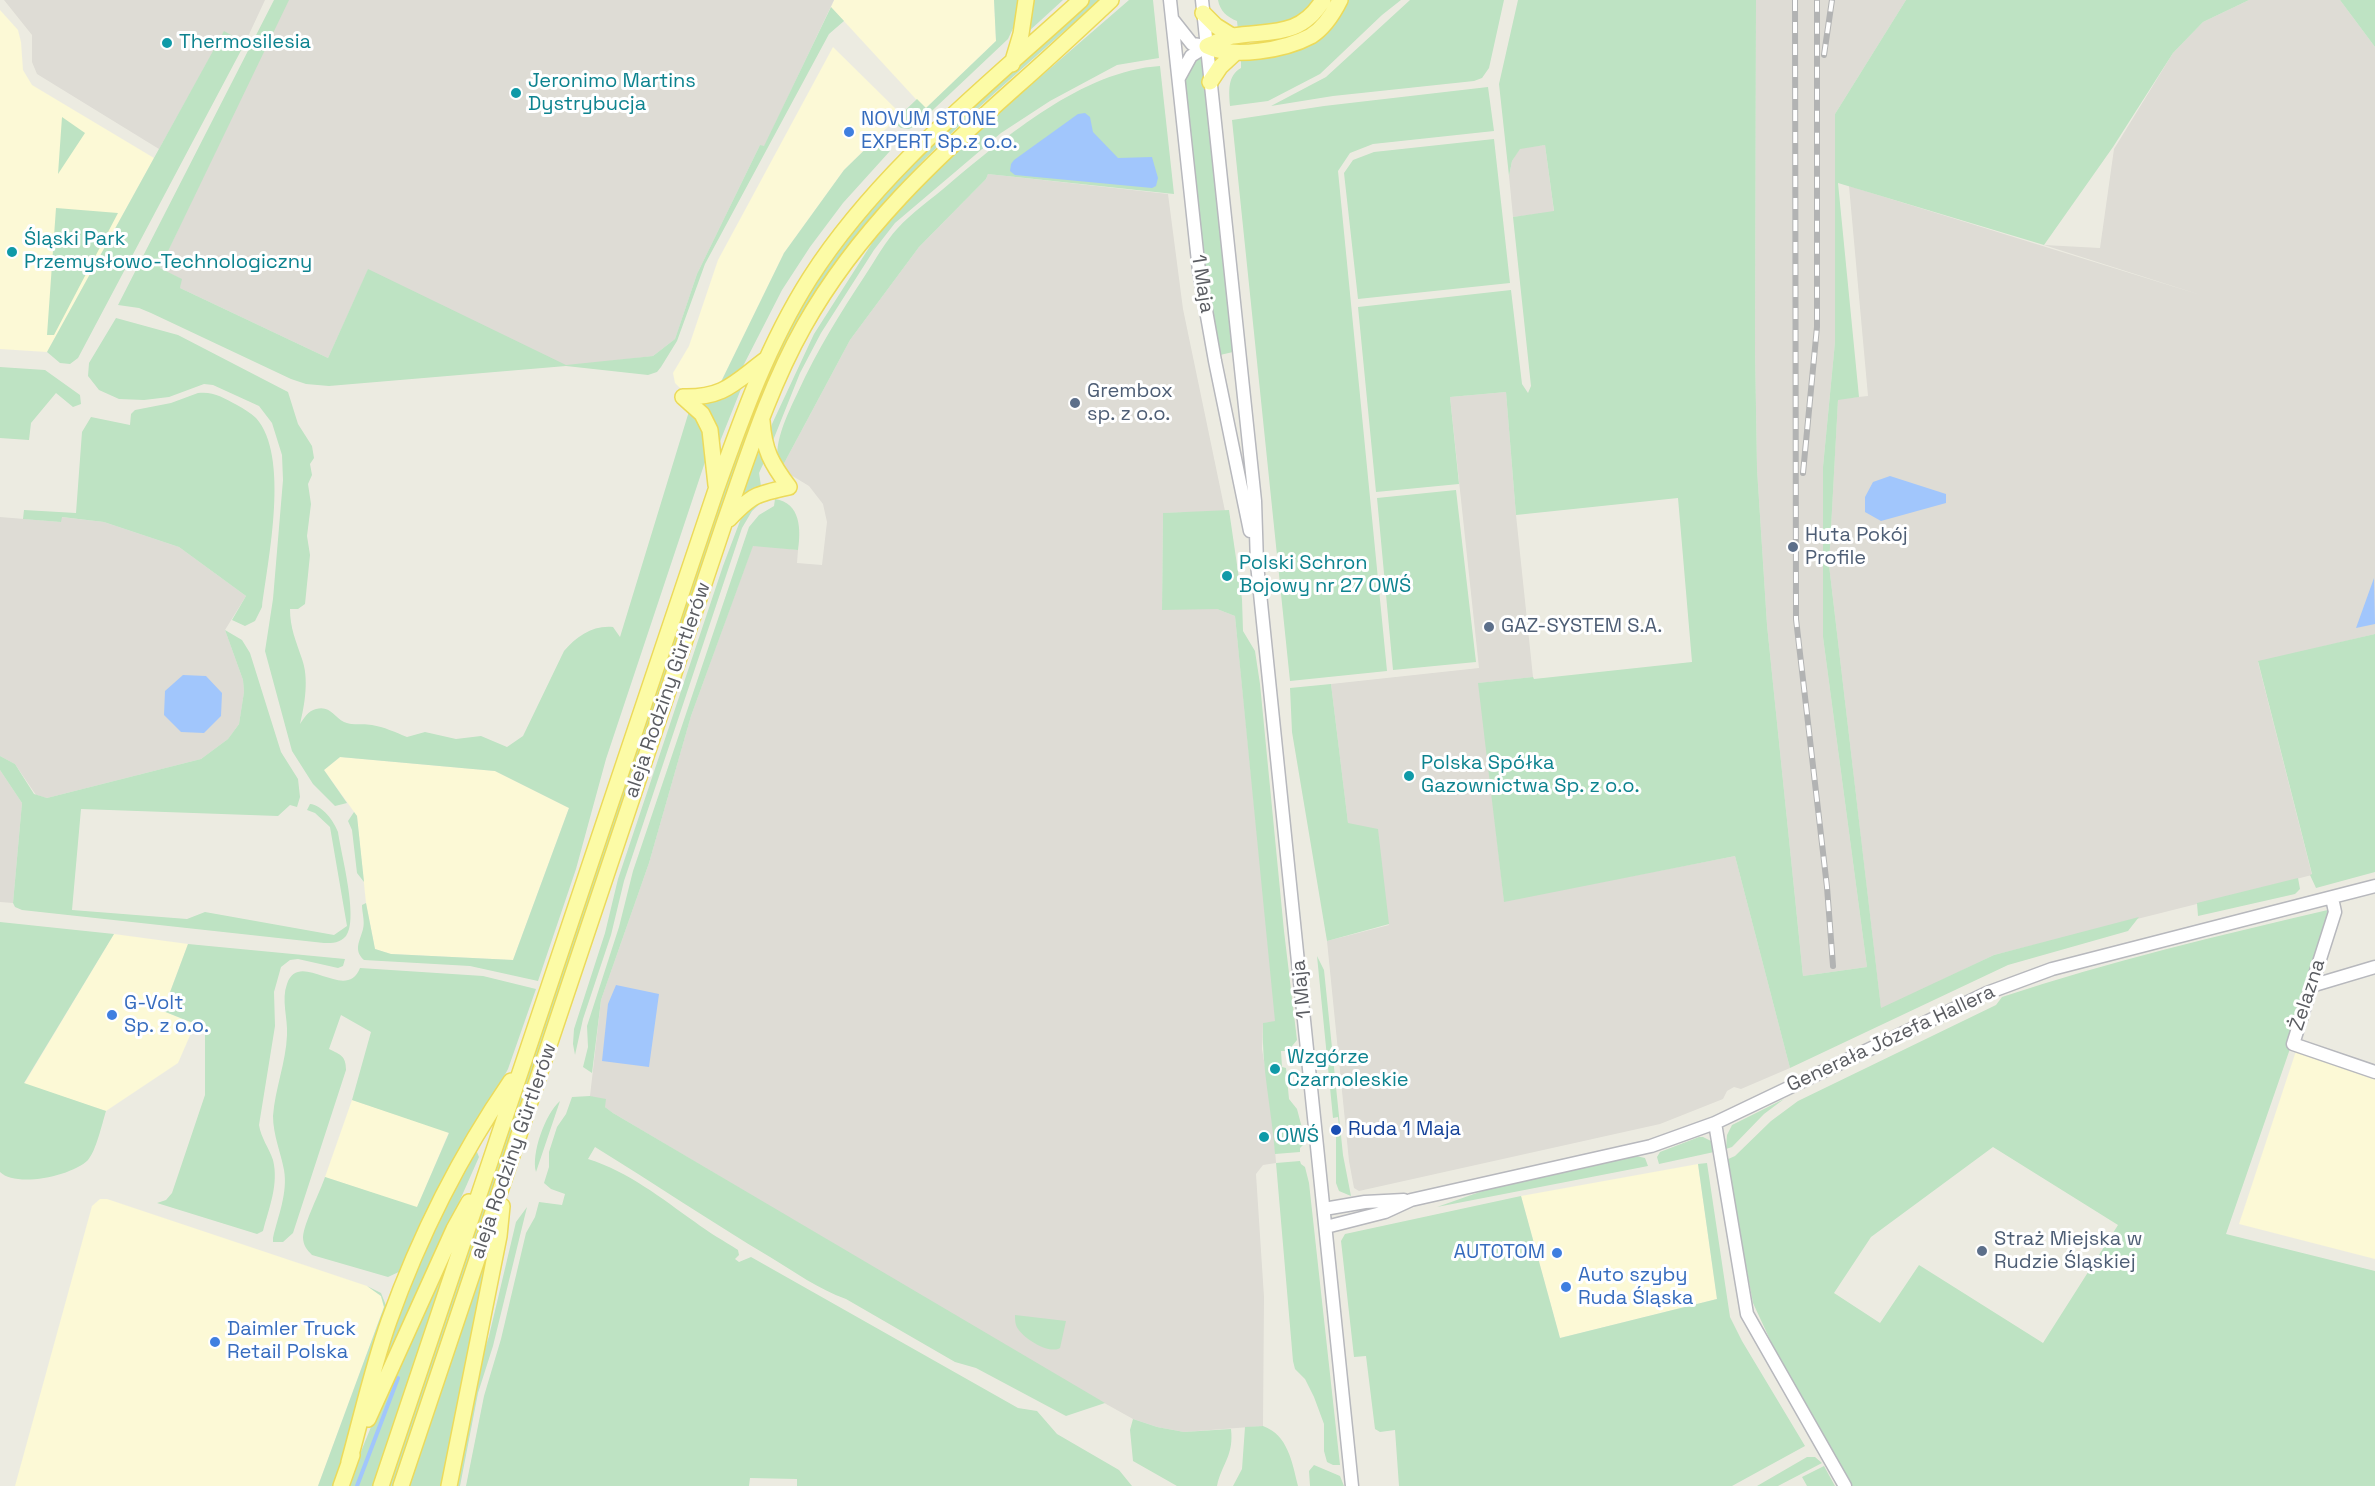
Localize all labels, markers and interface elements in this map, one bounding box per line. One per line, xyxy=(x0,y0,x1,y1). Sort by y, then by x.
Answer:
place label: Thermosilesia xyxy=(179,31,311,55)
marker: Thermosilesia xyxy=(160,36,174,50)
place label: Jeronimo Martins Dystrybucja xyxy=(528,70,696,117)
marker: Jeronimo Martins Dystrybucja xyxy=(509,86,523,100)
place label: NOVUM STONE EXPERT Sp.z o.o. xyxy=(861,108,1018,155)
marker: NOVUM STONE EXPERT Sp.z o.o. xyxy=(842,125,856,139)
place label: Śląski Park Przemysłowo-Technologiczny xyxy=(24,228,312,275)
marker: Śląski Park Przemysłowo-Technologiczny xyxy=(5,245,19,259)
street label: 1 Maja xyxy=(1186,253,1218,315)
place label: Grembox sp. z o.o. xyxy=(1087,380,1173,427)
marker: Grembox sp. z o.o. xyxy=(1068,396,1082,410)
place label: Huta Pokój Profile xyxy=(1805,524,1908,571)
marker: Huta Pokój Profile xyxy=(1786,540,1800,554)
place label: Polski Schron Bojowy nr 27 OWŚ xyxy=(1239,552,1411,599)
marker: Polski Schron Bojowy nr 27 OWŚ xyxy=(1220,569,1234,583)
street label: aleja Rodziny Gürtlerów xyxy=(620,579,716,801)
place label: GAZ-SYSTEM S.A. xyxy=(1501,615,1662,639)
marker: GAZ-SYSTEM S.A. xyxy=(1482,620,1496,634)
place label: Polska Spółka Gazownictwa Sp. z o.o. xyxy=(1421,752,1639,799)
marker: Polska Spółka Gazownictwa Sp. z o.o. xyxy=(1402,769,1416,783)
street label: Żelazna xyxy=(2285,956,2331,1034)
street label: 1 Maja xyxy=(1287,959,1317,1019)
street label: Generała Józefa Hallera xyxy=(1783,980,1999,1098)
place label: G-Volt Sp. z o.o. xyxy=(124,992,209,1039)
marker: G-Volt Sp. z o.o. xyxy=(105,1008,119,1022)
street label: aleja Rodziny Gürtlerów xyxy=(466,1040,562,1262)
place label: Wzgórze Czarnoleskie xyxy=(1287,1046,1409,1093)
marker: Wzgórze Czarnoleskie xyxy=(1268,1062,1282,1076)
place label: Ruda 1 Maja xyxy=(1348,1118,1461,1142)
marker: Ruda 1 Maja xyxy=(1329,1123,1343,1137)
place label: OWŚ xyxy=(1276,1125,1319,1149)
marker: OWŚ xyxy=(1257,1130,1271,1144)
place label: Straż Miejska w Rudzie Śląskiej xyxy=(1994,1228,2142,1275)
place label: AUTOTOM xyxy=(1454,1241,1545,1265)
marker: Straż Miejska w Rudzie Śląskiej xyxy=(1975,1244,1989,1258)
marker: AUTOTOM xyxy=(1550,1246,1564,1260)
place label: Auto szyby Ruda Śląska xyxy=(1578,1264,1694,1311)
marker: Auto szyby Ruda Śląska xyxy=(1559,1280,1573,1294)
place label: Daimler Truck Retail Polska xyxy=(227,1318,356,1365)
marker: Daimler Truck Retail Polska xyxy=(208,1335,222,1349)

